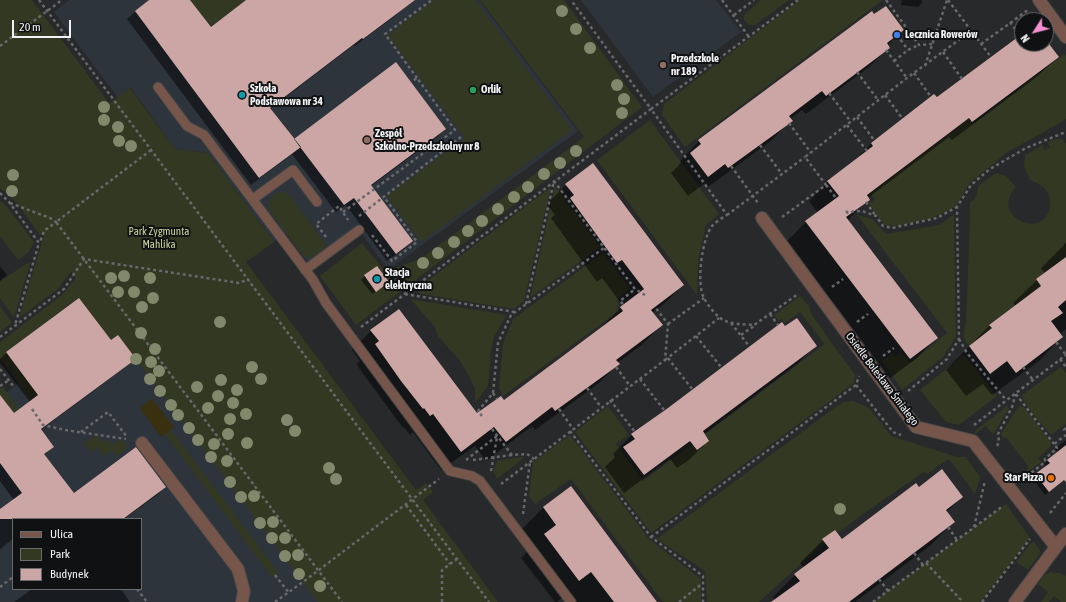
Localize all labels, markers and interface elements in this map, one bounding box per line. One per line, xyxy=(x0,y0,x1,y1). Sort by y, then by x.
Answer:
scale bar xyxy=(14,12,73,38)
north arrow xyxy=(1014,12,1054,52)
text: 20 m xyxy=(19,20,41,34)
place label: Lecznica Rowerów xyxy=(905,28,978,42)
marker: Lecznica Rowerów xyxy=(892,30,902,40)
text: N xyxy=(1018,32,1032,45)
place label: Przedszkole nr 189 xyxy=(671,52,719,78)
marker: Przedszkole nr 189 xyxy=(658,60,668,70)
place label: Szkoła Podstawowa nr 34 xyxy=(250,82,323,108)
place label: Orlik xyxy=(481,83,501,97)
marker: Orlik xyxy=(468,85,478,95)
marker: Szkoła Podstawowa nr 34 xyxy=(237,90,247,100)
place label: Zespół Szkolno-Przedszkolny nr 8 xyxy=(375,127,479,153)
marker: Zespół Szkolno-Przedszkolny nr 8 xyxy=(362,135,372,145)
park label: Park Zygmunta Mahlika xyxy=(129,225,189,251)
place label: Stacja elektryczna xyxy=(385,266,432,292)
marker: Stacja elektryczna xyxy=(372,274,382,284)
street label: Osiedle Bolesława Śmiałego xyxy=(843,330,921,428)
place label: Star Pizza xyxy=(1005,471,1043,485)
marker: Star Pizza xyxy=(1046,473,1056,483)
legend xyxy=(12,518,142,590)
text: Ulica xyxy=(50,527,73,541)
text: Park xyxy=(50,547,70,561)
text: Budynek xyxy=(50,567,89,581)

